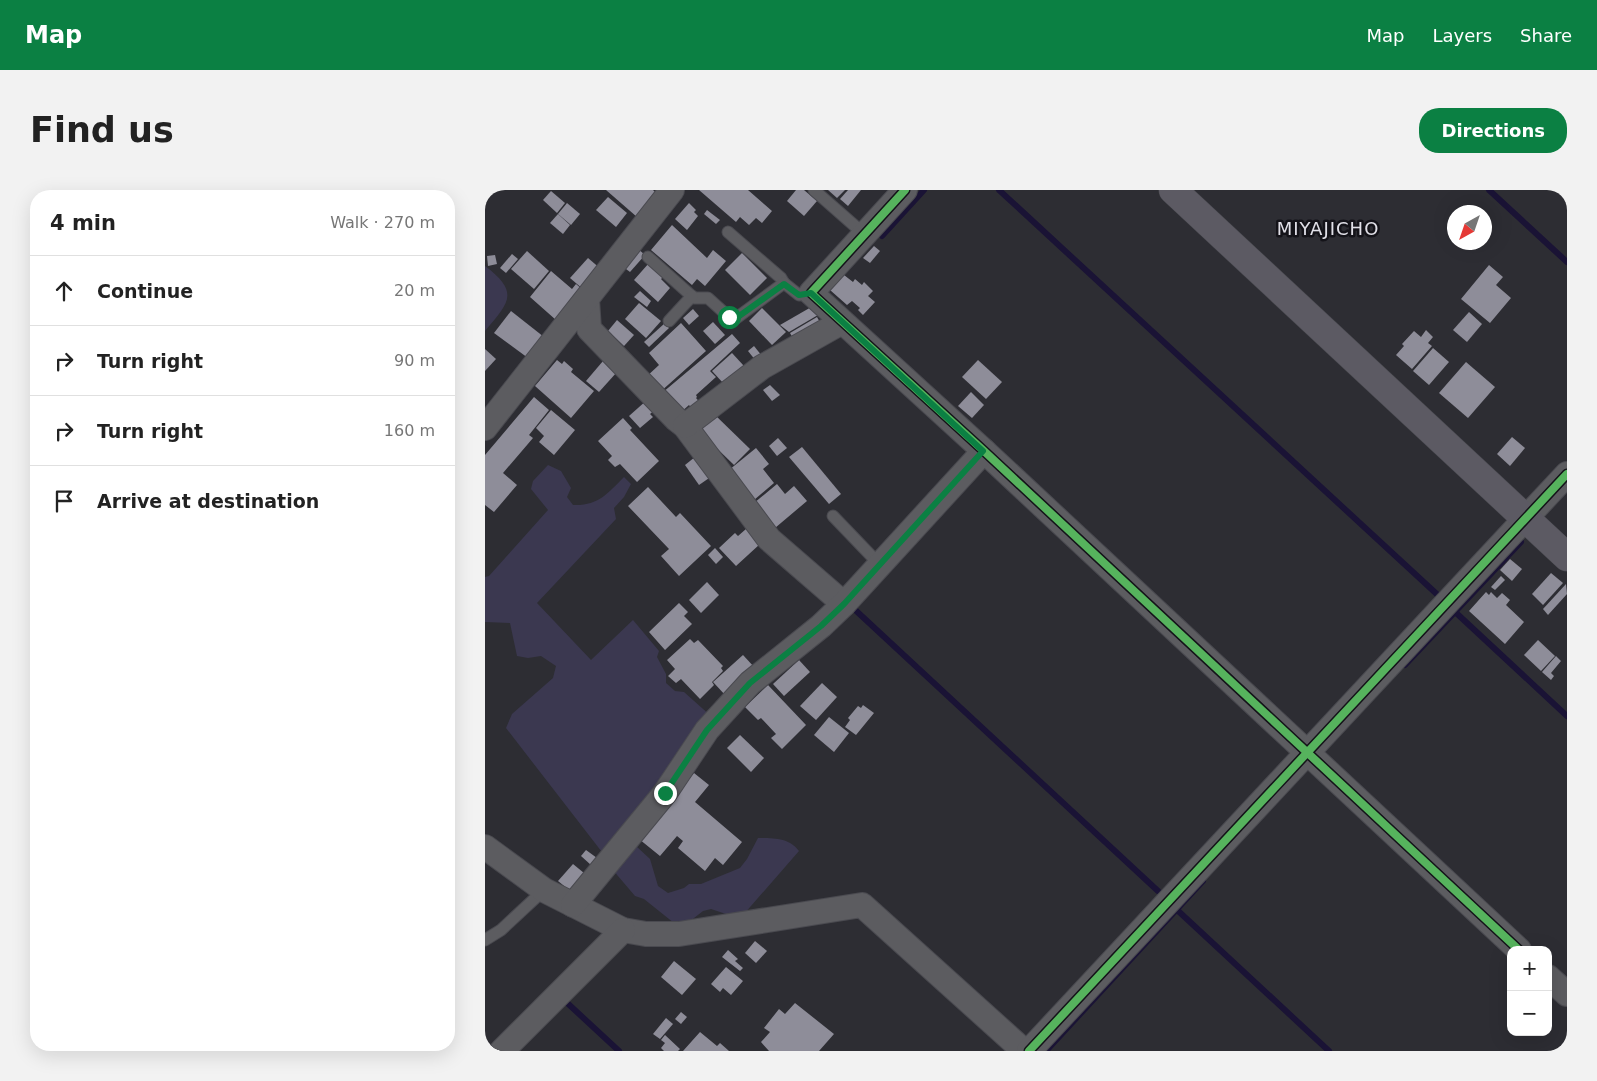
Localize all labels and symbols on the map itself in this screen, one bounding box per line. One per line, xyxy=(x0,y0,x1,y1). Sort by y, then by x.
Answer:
north arrow xyxy=(1447,205,1492,250)
district label: MIYAJICHO xyxy=(1277,218,1379,239)
route start xyxy=(718,306,741,329)
route end xyxy=(654,782,677,805)

